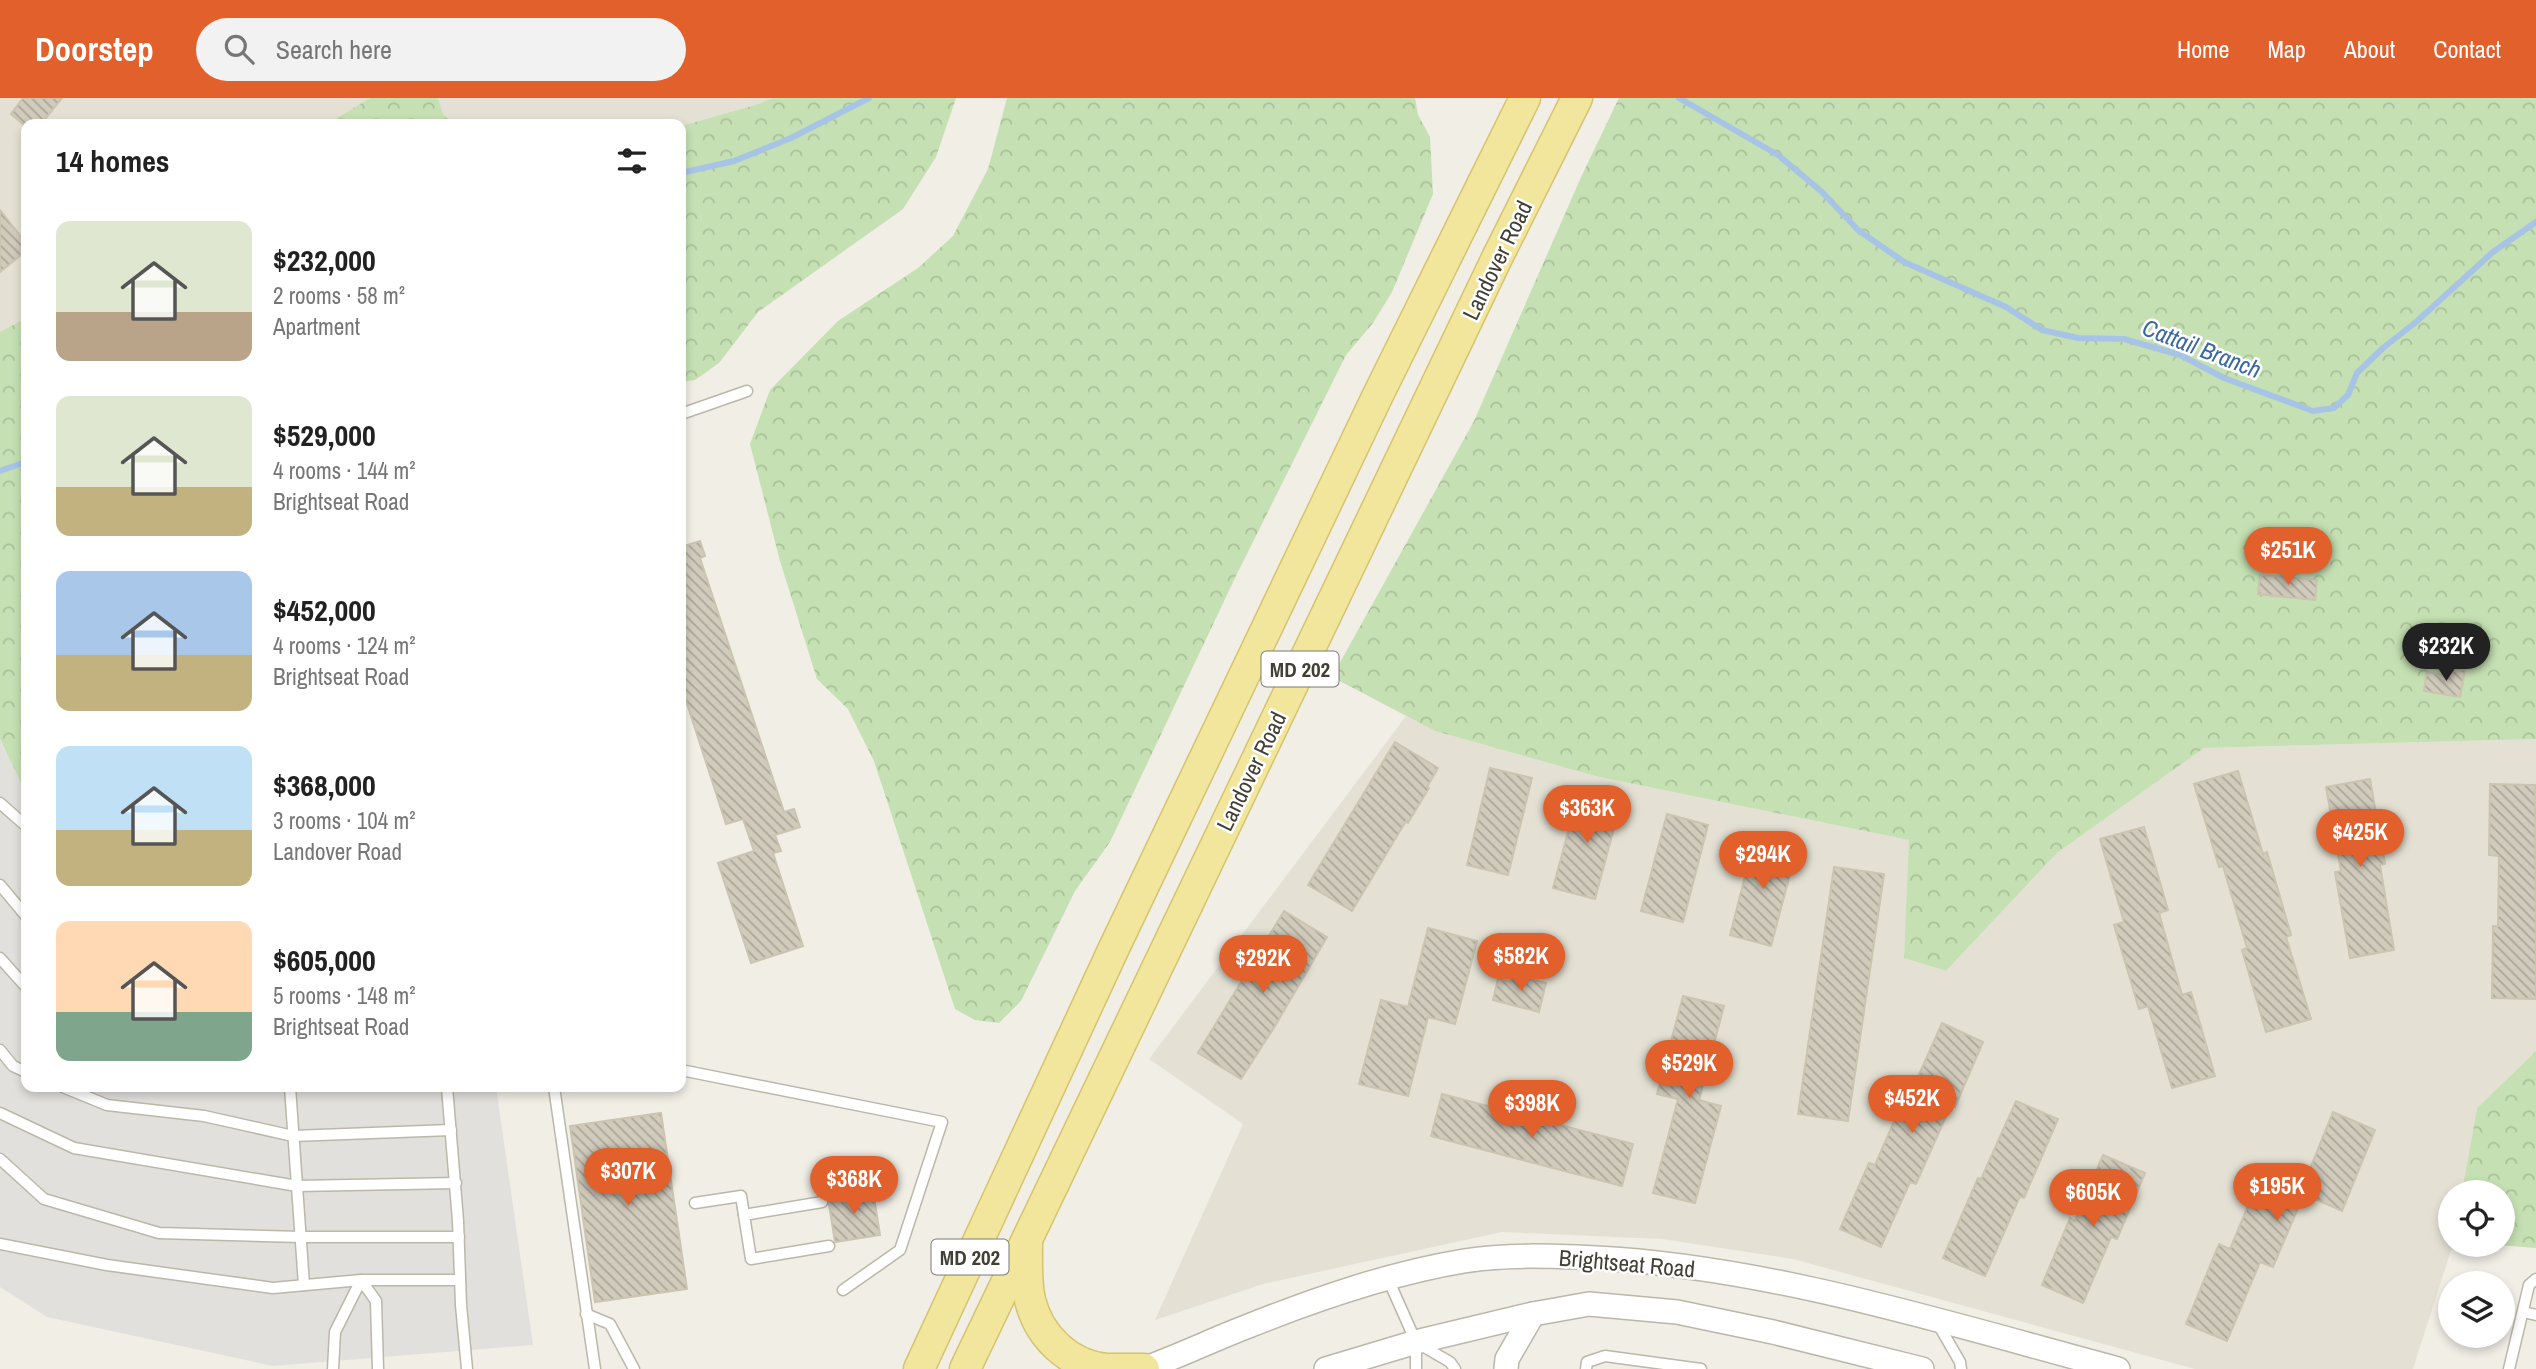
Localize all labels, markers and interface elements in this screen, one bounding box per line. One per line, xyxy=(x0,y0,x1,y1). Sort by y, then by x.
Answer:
search box xyxy=(196,18,686,81)
text: Doorstep xyxy=(35,27,154,71)
icon: search xyxy=(220,30,258,68)
text: Search here xyxy=(276,32,392,67)
text: Home xyxy=(2177,33,2229,65)
text: Map xyxy=(2267,33,2306,65)
text: About xyxy=(2344,33,2395,65)
text: Contact xyxy=(2433,33,2501,65)
text: 14 homes xyxy=(56,141,170,181)
icon: filters xyxy=(613,142,651,180)
street label: Landover Road xyxy=(1455,195,1539,325)
text: $232,000 xyxy=(273,240,376,280)
icon: home xyxy=(112,249,196,333)
text: 2 rooms · 58 m² xyxy=(273,280,405,311)
text: Apartment xyxy=(273,311,360,342)
water label: Cattail Branch xyxy=(2138,311,2266,385)
text: $529,000 xyxy=(273,415,376,455)
icon: home xyxy=(112,424,196,508)
text: 4 rooms · 144 m² xyxy=(273,455,416,486)
text: Brightseat Road xyxy=(273,486,409,517)
pin: $251K xyxy=(2239,528,2337,587)
text: $251K xyxy=(2260,534,2316,565)
text: $452,000 xyxy=(273,590,376,630)
icon: home xyxy=(112,599,196,683)
pin: $232K xyxy=(2397,624,2495,683)
text: 4 rooms · 124 m² xyxy=(273,630,416,661)
text: $232K xyxy=(2418,630,2474,661)
road number: MD 202 xyxy=(1262,652,1338,686)
text: Brightseat Road xyxy=(273,661,409,692)
street label: Landover Road xyxy=(1209,706,1293,836)
text: $368,000 xyxy=(273,765,376,805)
icon: home xyxy=(112,774,196,858)
pin: $363K xyxy=(1538,786,1636,845)
text: $363K xyxy=(1559,792,1615,823)
text: 3 rooms · 104 m² xyxy=(273,805,416,836)
pin: $425K xyxy=(2311,810,2409,869)
text: $425K xyxy=(2332,816,2388,847)
pin: $294K xyxy=(1714,832,1812,891)
text: Landover Road xyxy=(273,836,402,867)
text: $294K xyxy=(1735,838,1791,869)
pin: $582K xyxy=(1472,934,1570,993)
pin: $292K xyxy=(1214,936,1312,995)
text: $605,000 xyxy=(273,940,376,980)
text: $582K xyxy=(1493,940,1549,971)
text: $292K xyxy=(1235,942,1291,973)
icon: home xyxy=(112,949,196,1033)
text: 5 rooms · 148 m² xyxy=(273,980,416,1011)
text: Brightseat Road xyxy=(273,1011,409,1042)
pin: $529K xyxy=(1640,1040,1738,1100)
text: $529K xyxy=(1661,1047,1717,1078)
pin: $452K xyxy=(1863,1076,1961,1135)
pin: $398K xyxy=(1483,1080,1581,1140)
text: $452K xyxy=(1884,1082,1940,1113)
text: $398K xyxy=(1504,1087,1560,1118)
pin: $307K xyxy=(579,1148,677,1208)
text: $307K xyxy=(600,1155,656,1186)
pin: $368K xyxy=(805,1156,903,1216)
text: $368K xyxy=(826,1163,882,1194)
pin: $195K xyxy=(2228,1164,2326,1223)
pin: $605K xyxy=(2044,1170,2142,1229)
text: $195K xyxy=(2249,1170,2305,1201)
text: $605K xyxy=(2065,1176,2121,1207)
map controls xyxy=(2438,1180,2515,1348)
button: locate xyxy=(2438,1180,2515,1257)
road number: MD 202 xyxy=(932,1240,1009,1274)
street label: Brightseat Road xyxy=(1558,1242,1696,1284)
button: layers xyxy=(2438,1271,2515,1348)

